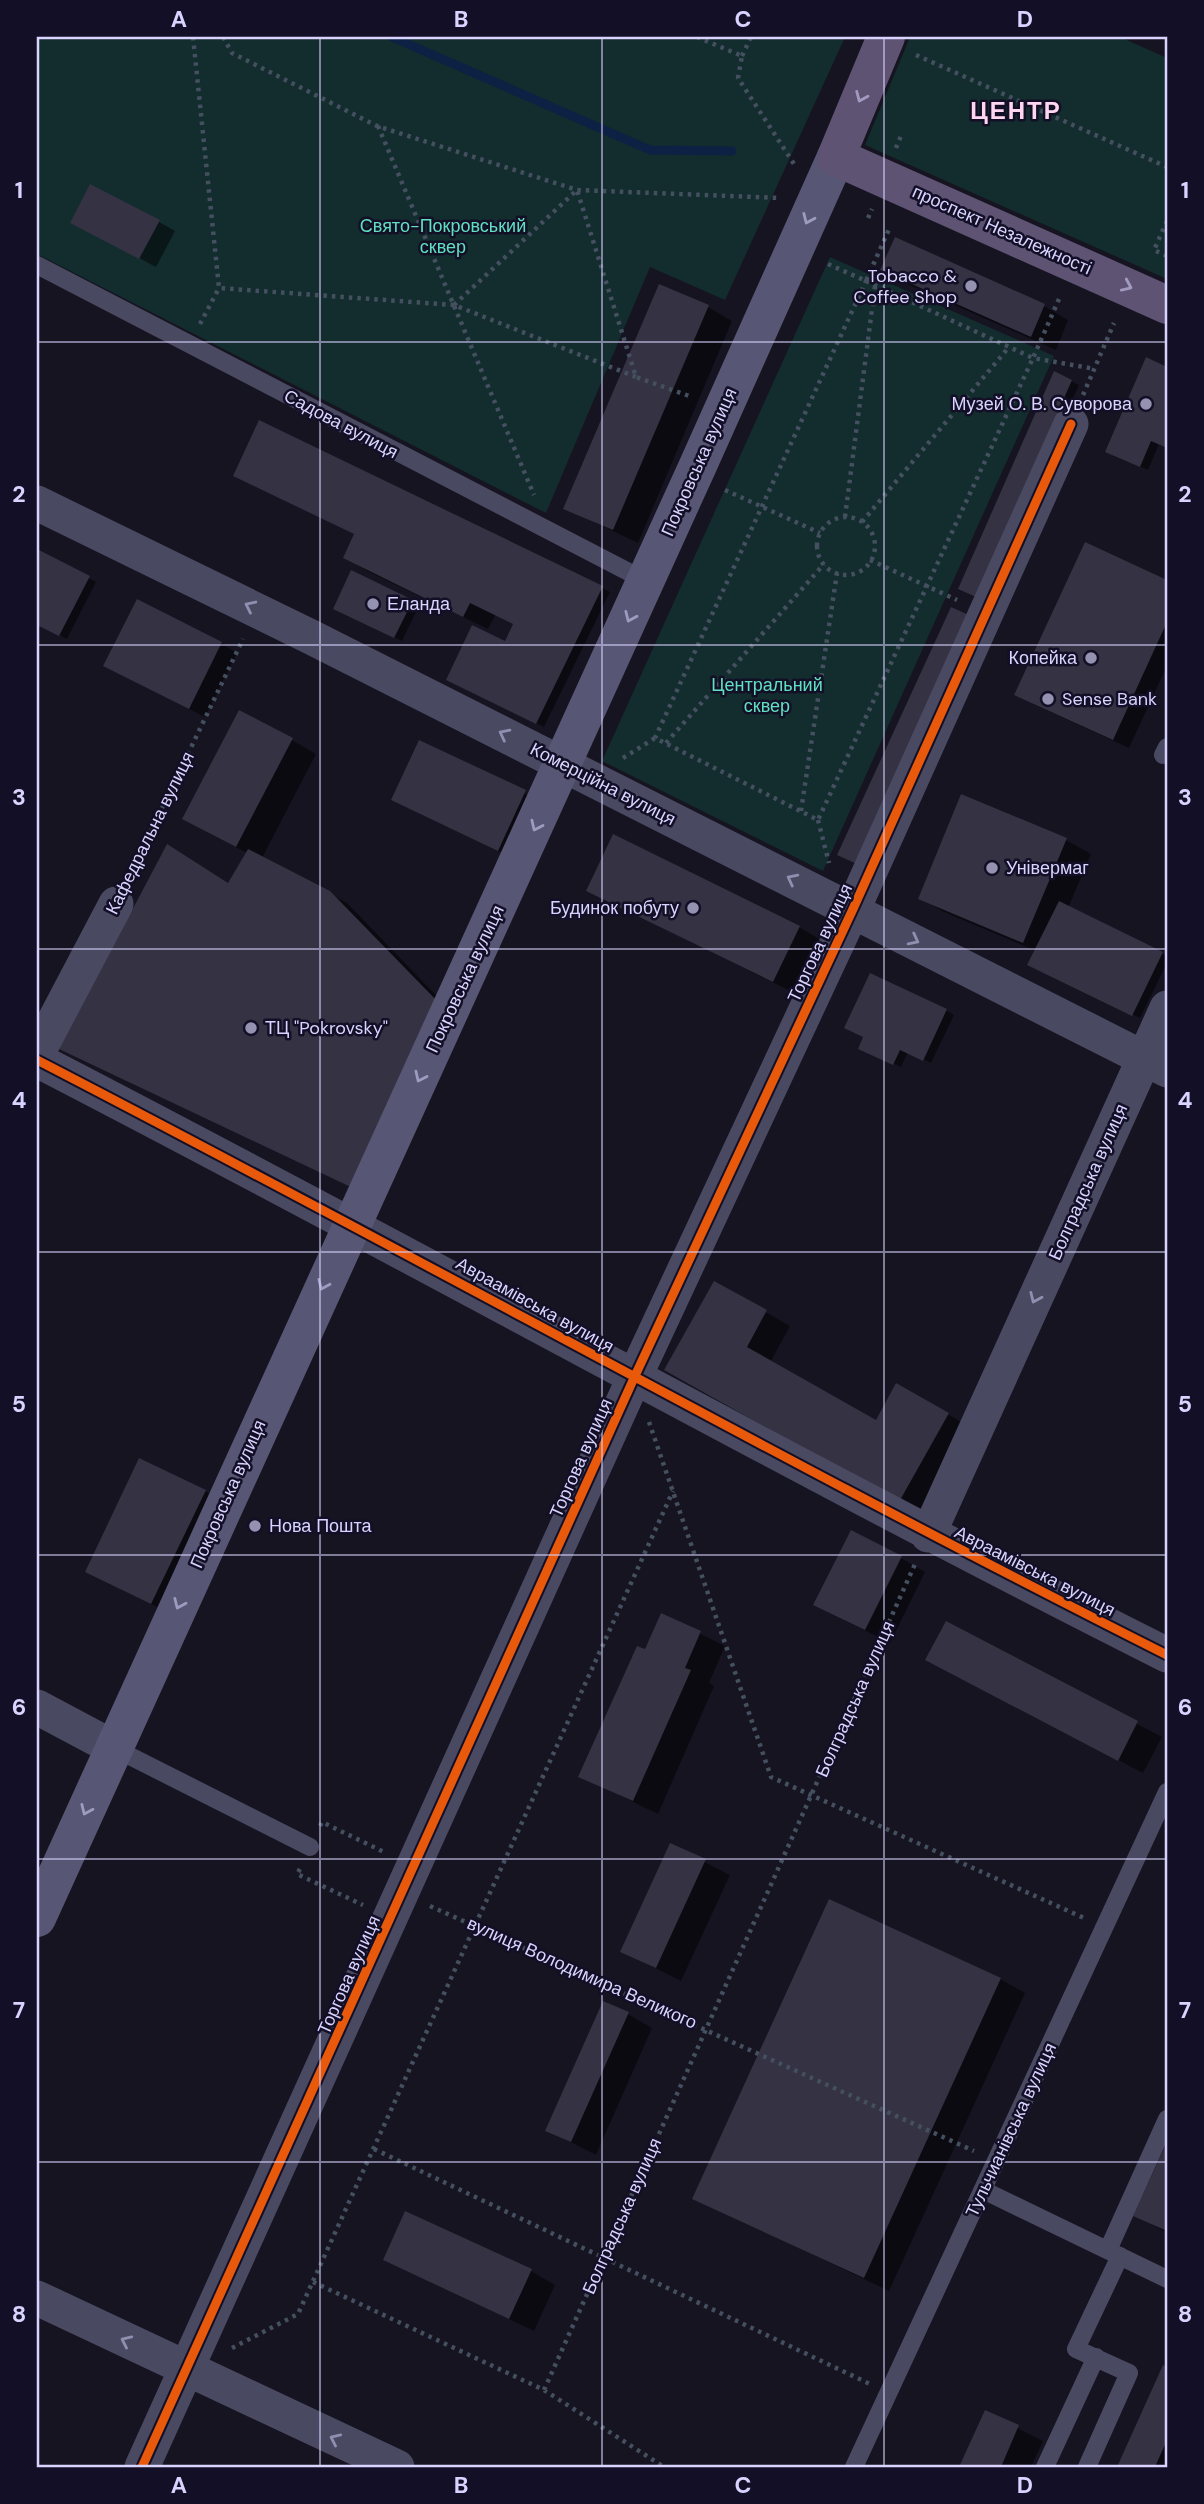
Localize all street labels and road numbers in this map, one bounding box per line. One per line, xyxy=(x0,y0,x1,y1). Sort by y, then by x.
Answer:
street label: проспект Незалежності xyxy=(908,180,1096,280)
street label: Садова вулиця xyxy=(280,384,402,464)
street label: Покровська вулиця xyxy=(655,384,743,540)
street label: Комерційна вулиця xyxy=(526,737,680,831)
street label: Кафедральна вулиця xyxy=(100,748,200,918)
street label: Торгова вулиця xyxy=(782,880,858,1006)
street label: Покровська вулиця xyxy=(420,901,510,1057)
street label: Болградська вулиця xyxy=(1043,1100,1133,1264)
street label: Авраамівська вулиця xyxy=(452,1252,618,1358)
street label: Торгова вулиця xyxy=(544,1394,618,1522)
street label: Покровська вулиця xyxy=(184,1416,272,1572)
street label: Авраамівська вулиця xyxy=(951,1520,1119,1622)
street label: Болградська вулиця xyxy=(810,1617,900,1781)
street label: Торгова вулиця xyxy=(312,1911,386,2039)
street label: вулиця Володимира Великого xyxy=(463,1911,701,2035)
street label: Тульчианівська вулиця xyxy=(960,2039,1062,2221)
street label: Болградська вулиця xyxy=(577,2134,667,2298)

